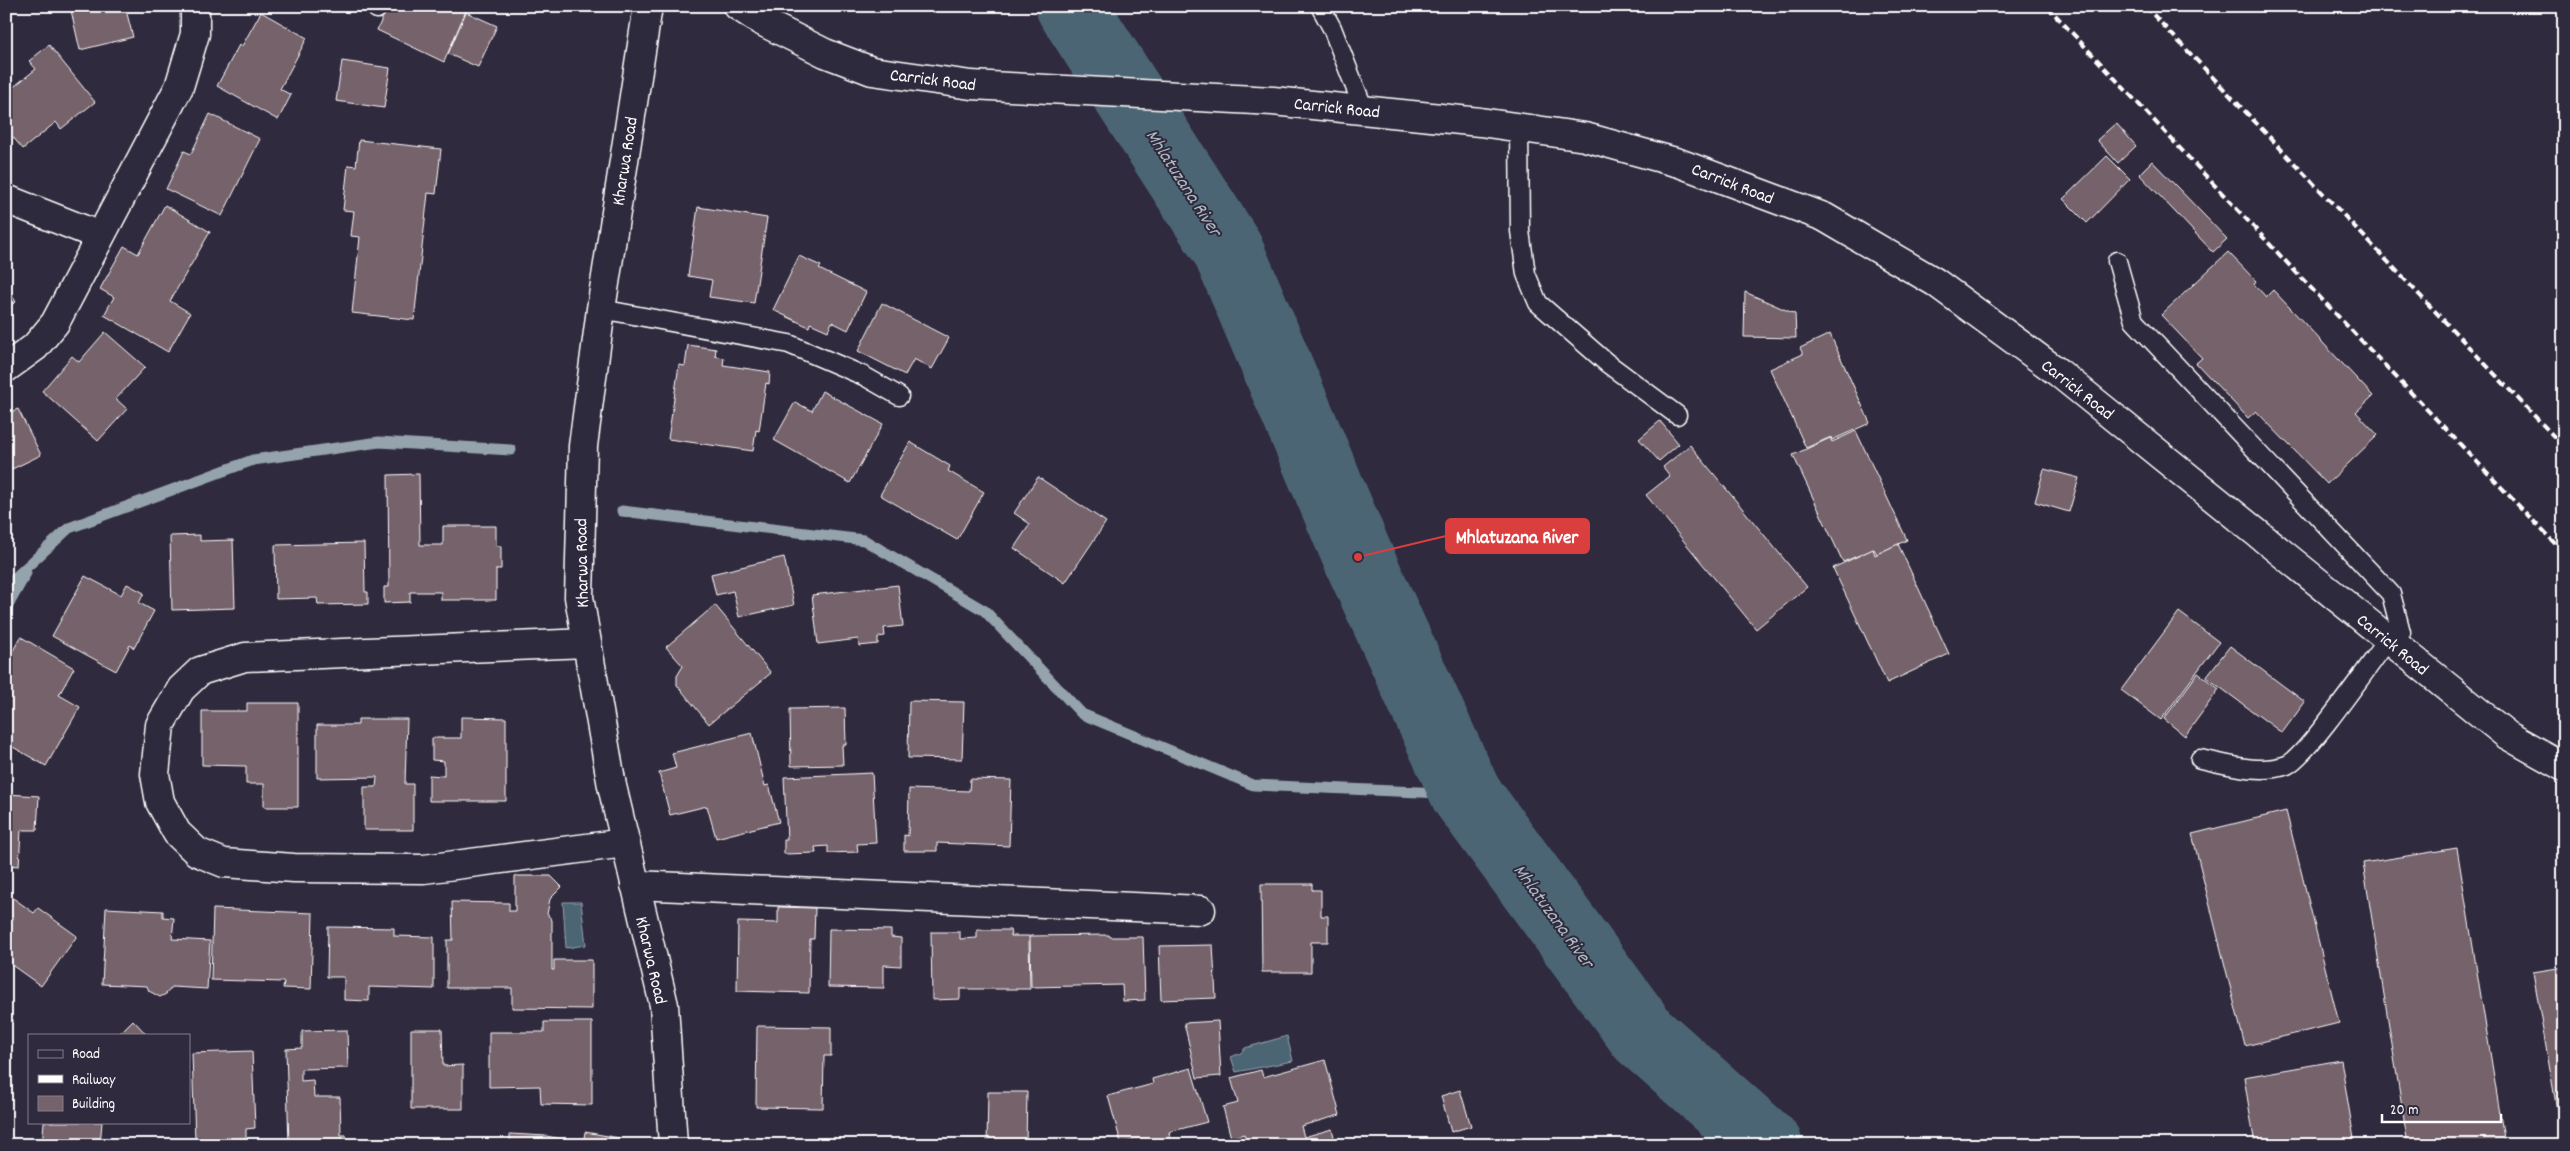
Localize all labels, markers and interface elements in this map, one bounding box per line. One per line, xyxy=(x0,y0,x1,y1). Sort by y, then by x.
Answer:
street label: Carrick Road xyxy=(888,64,977,99)
street label: Carrick Road xyxy=(1292,93,1381,126)
street label: Kharwa Road xyxy=(607,115,646,208)
water label: Mhlatuzana River xyxy=(1137,125,1228,244)
street label: Carrick Road xyxy=(1687,158,1777,212)
street label: Carrick Road xyxy=(2035,355,2118,427)
street label: Kharwa Road xyxy=(570,518,597,608)
callout: Mhlatuzana River xyxy=(1446,519,1589,553)
text: Mhlatuzana River xyxy=(1456,526,1579,553)
street label: Carrick Road xyxy=(2350,609,2433,683)
water label: Mhlatuzana River xyxy=(1505,859,1600,976)
street label: Kharwa Road xyxy=(627,914,672,1007)
legend xyxy=(28,1034,190,1124)
text: Road xyxy=(72,1044,100,1066)
text: Railway xyxy=(72,1070,116,1092)
scale bar xyxy=(2382,1091,2501,1123)
text: Building xyxy=(72,1094,115,1116)
text: 20 m xyxy=(2390,1100,2418,1122)

